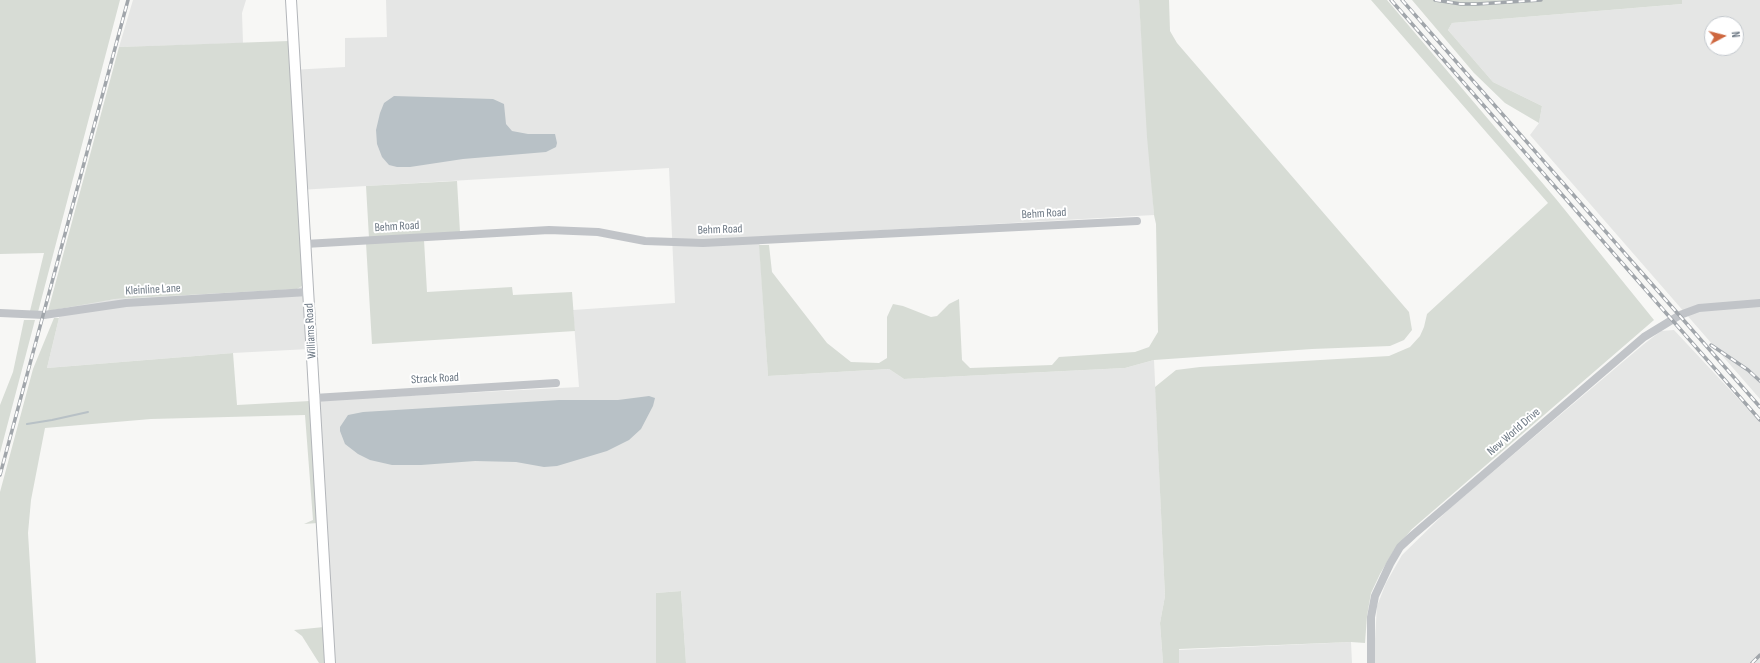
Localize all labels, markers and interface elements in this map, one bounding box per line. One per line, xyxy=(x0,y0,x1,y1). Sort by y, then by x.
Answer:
north arrow xyxy=(1704,16,1744,56)
text: N xyxy=(1729,31,1742,38)
street label: Behm Road xyxy=(1021,206,1067,222)
street label: Behm Road xyxy=(374,219,420,235)
street label: Behm Road xyxy=(697,222,743,238)
street label: Kleinline Lane xyxy=(125,281,181,299)
street label: Williams Road xyxy=(302,303,320,359)
street label: Strack Road xyxy=(411,371,459,387)
street label: New World Drive xyxy=(1484,405,1544,459)

